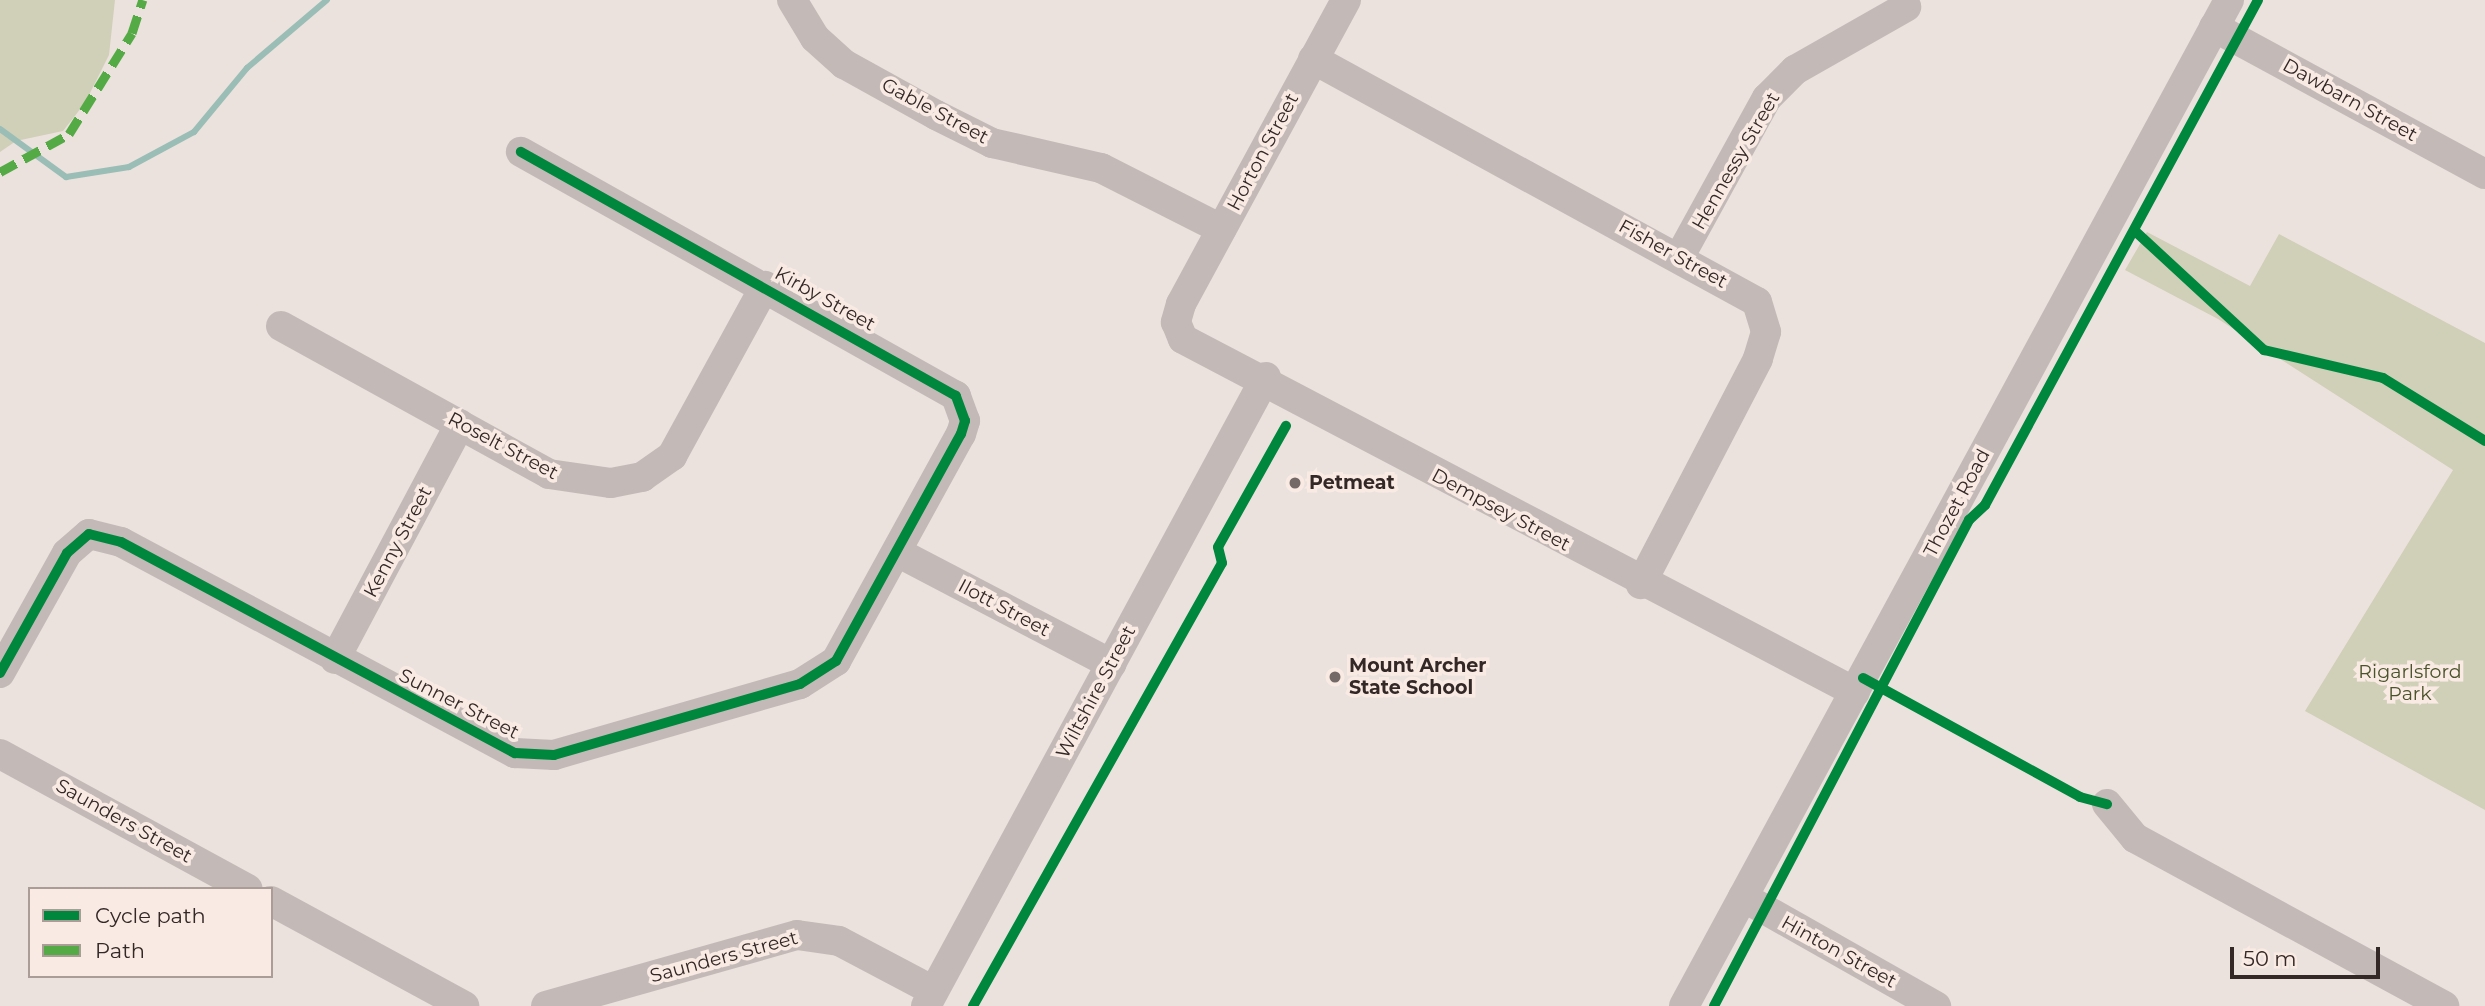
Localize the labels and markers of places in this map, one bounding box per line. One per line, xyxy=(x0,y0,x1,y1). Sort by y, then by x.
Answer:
place label: Petmeat xyxy=(1309,472,1395,494)
marker: Petmeat xyxy=(1287,475,1303,491)
place label: Mount Archer State School xyxy=(1349,655,1487,699)
marker: Mount Archer State School xyxy=(1327,669,1343,685)

